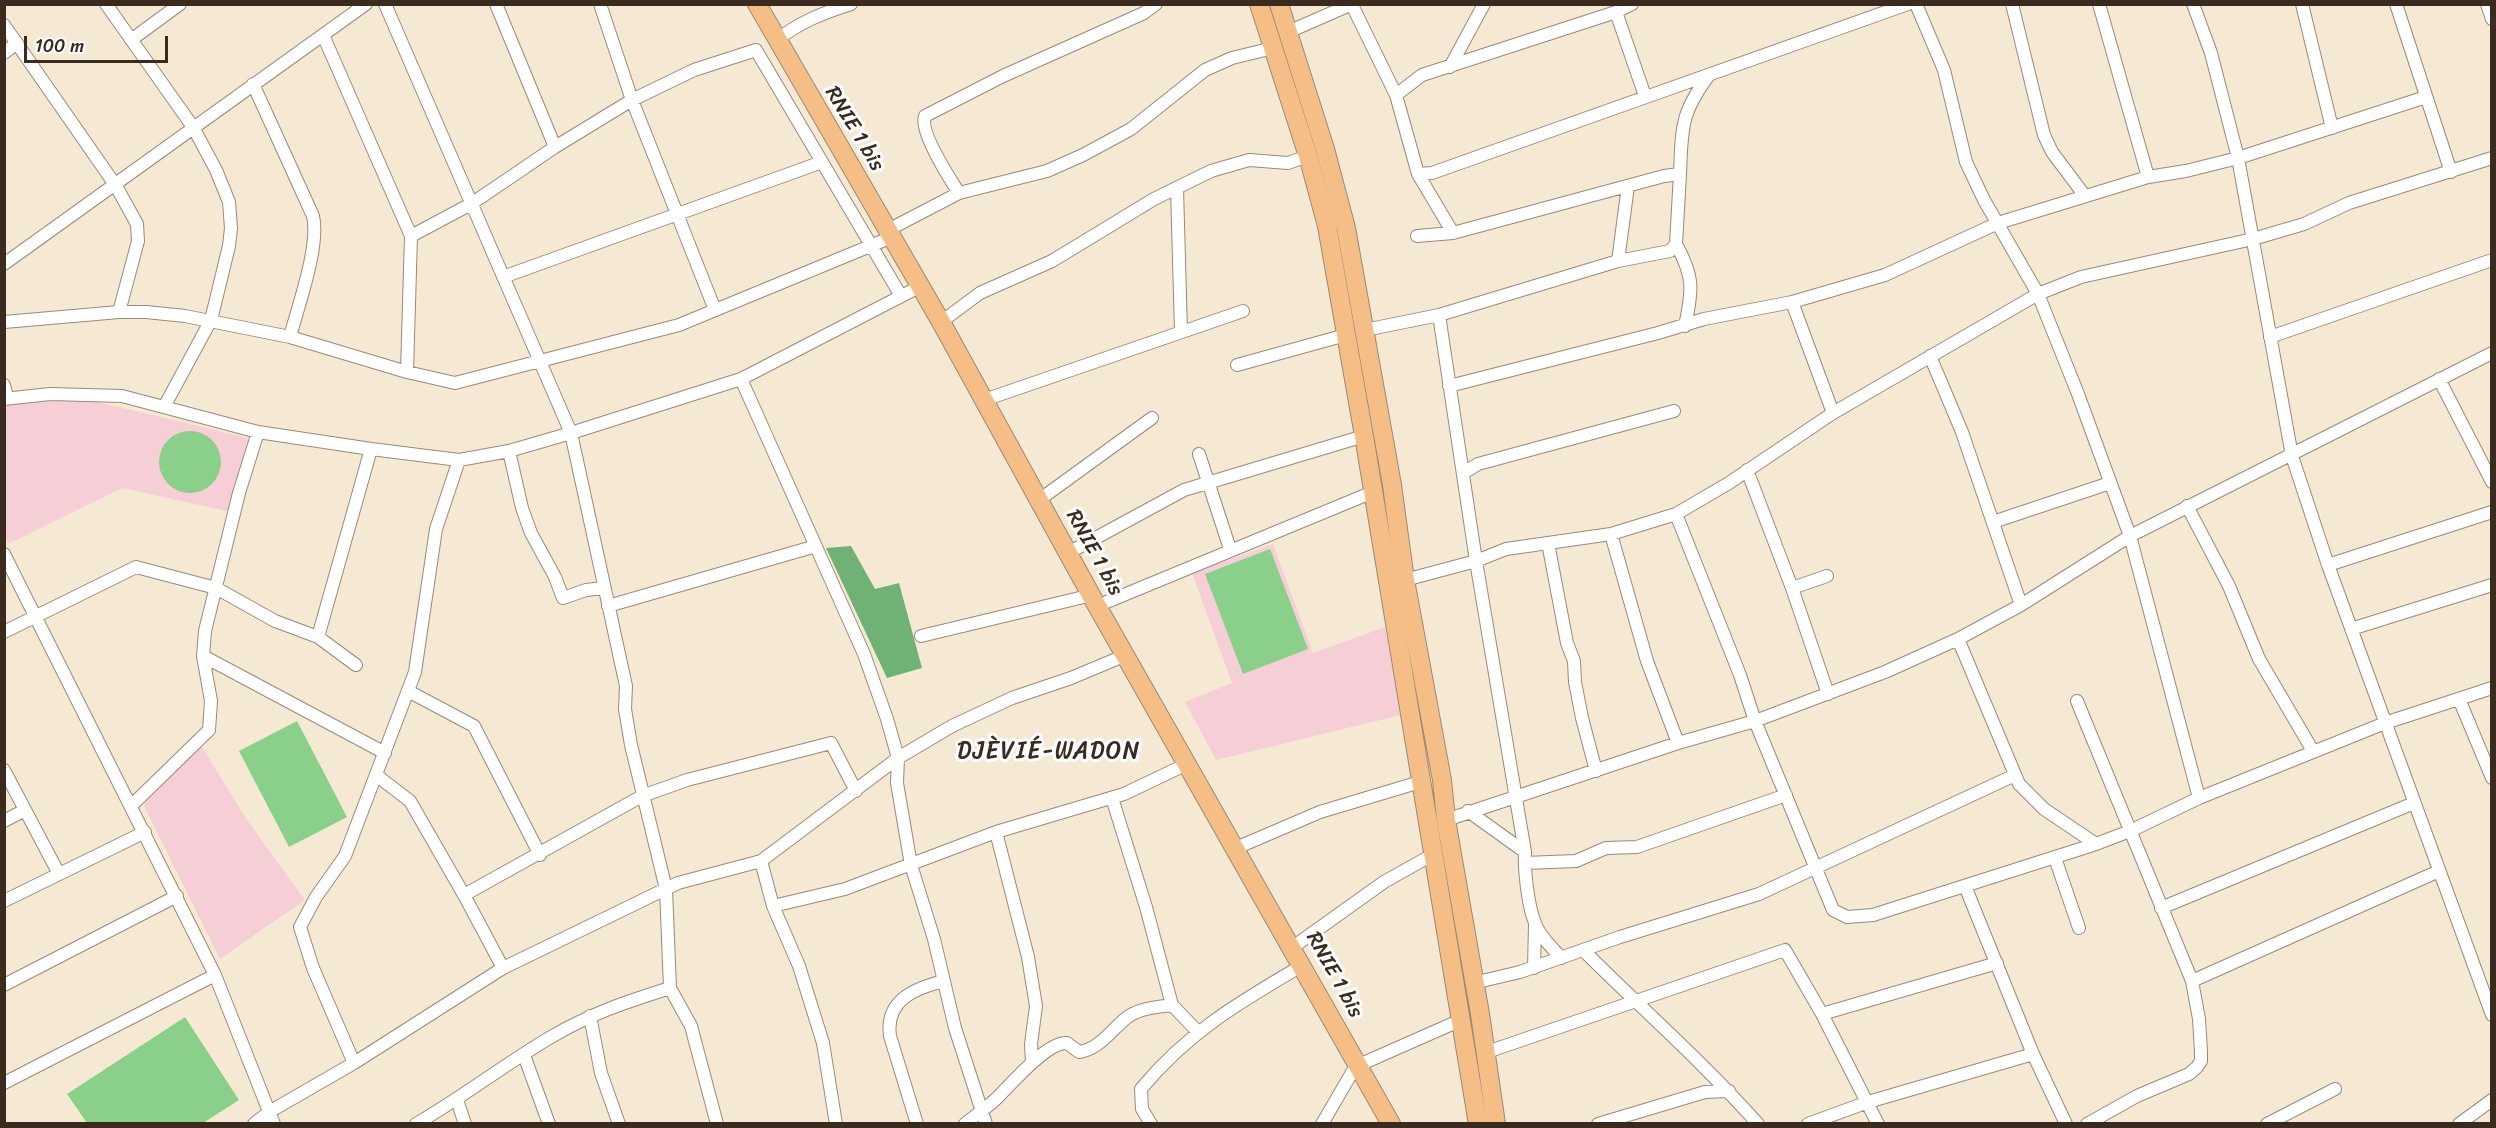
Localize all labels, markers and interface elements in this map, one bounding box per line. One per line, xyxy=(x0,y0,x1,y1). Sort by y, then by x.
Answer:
scale bar xyxy=(27,24,171,62)
text: 100 m xyxy=(35,30,84,62)
street label: RNIE 1 bis xyxy=(819,82,889,176)
street label: RNIE 1 bis xyxy=(1060,506,1128,600)
district label: DJÈVIÉ-WADON xyxy=(957,738,1141,766)
street label: RNIE 1 bis xyxy=(1300,928,1368,1022)

